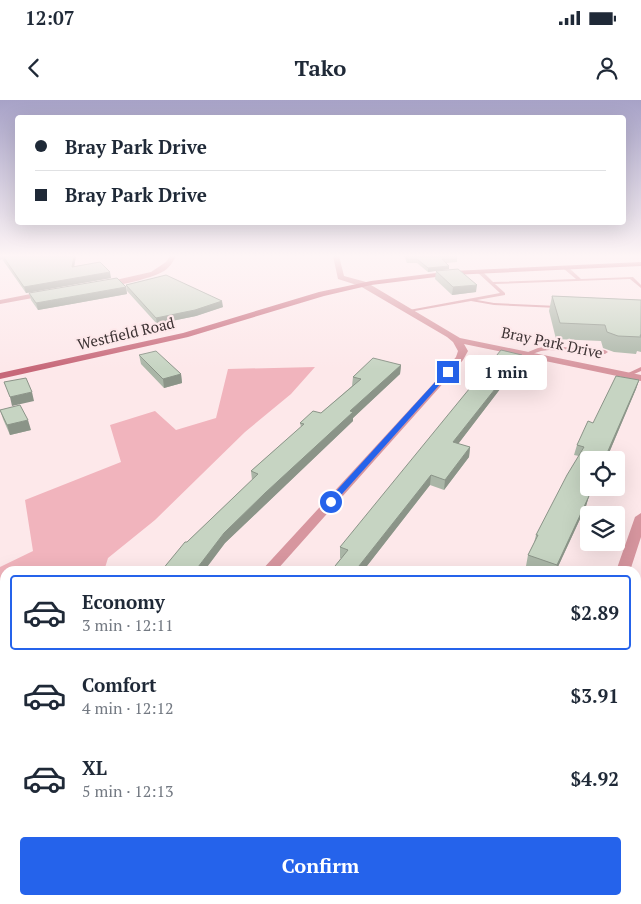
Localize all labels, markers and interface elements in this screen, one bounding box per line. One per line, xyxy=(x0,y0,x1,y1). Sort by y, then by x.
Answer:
text: 12:07 xyxy=(25,5,74,30)
text: Tako xyxy=(295,53,346,82)
icon: back xyxy=(20,54,48,82)
icon: person xyxy=(593,54,621,82)
text: Bray Park Drive xyxy=(65,134,207,159)
text: Bray Park Drive xyxy=(65,182,207,207)
street label: Westfield Road xyxy=(75,312,176,354)
street label: Bray Park Drive xyxy=(500,322,605,363)
callout: 1 min xyxy=(466,354,548,390)
route end xyxy=(437,361,459,383)
text: 1 min xyxy=(484,361,528,383)
map controls xyxy=(580,451,625,551)
button: locate xyxy=(580,451,625,496)
route start xyxy=(320,491,342,513)
button: layers xyxy=(580,506,625,551)
text: Economy xyxy=(82,589,165,614)
icon: car xyxy=(22,590,67,635)
text: $2.89 xyxy=(570,600,619,625)
text: 3 min · 12:11 xyxy=(82,614,174,636)
text: Comfort xyxy=(82,672,157,697)
icon: car xyxy=(22,673,67,718)
text: $3.91 xyxy=(570,683,619,708)
text: 4 min · 12:12 xyxy=(82,697,174,719)
text: XL xyxy=(82,755,107,780)
icon: car xyxy=(22,756,67,801)
text: $4.92 xyxy=(570,766,619,791)
text: 5 min · 12:13 xyxy=(82,780,174,802)
button: Confirm xyxy=(20,837,621,895)

